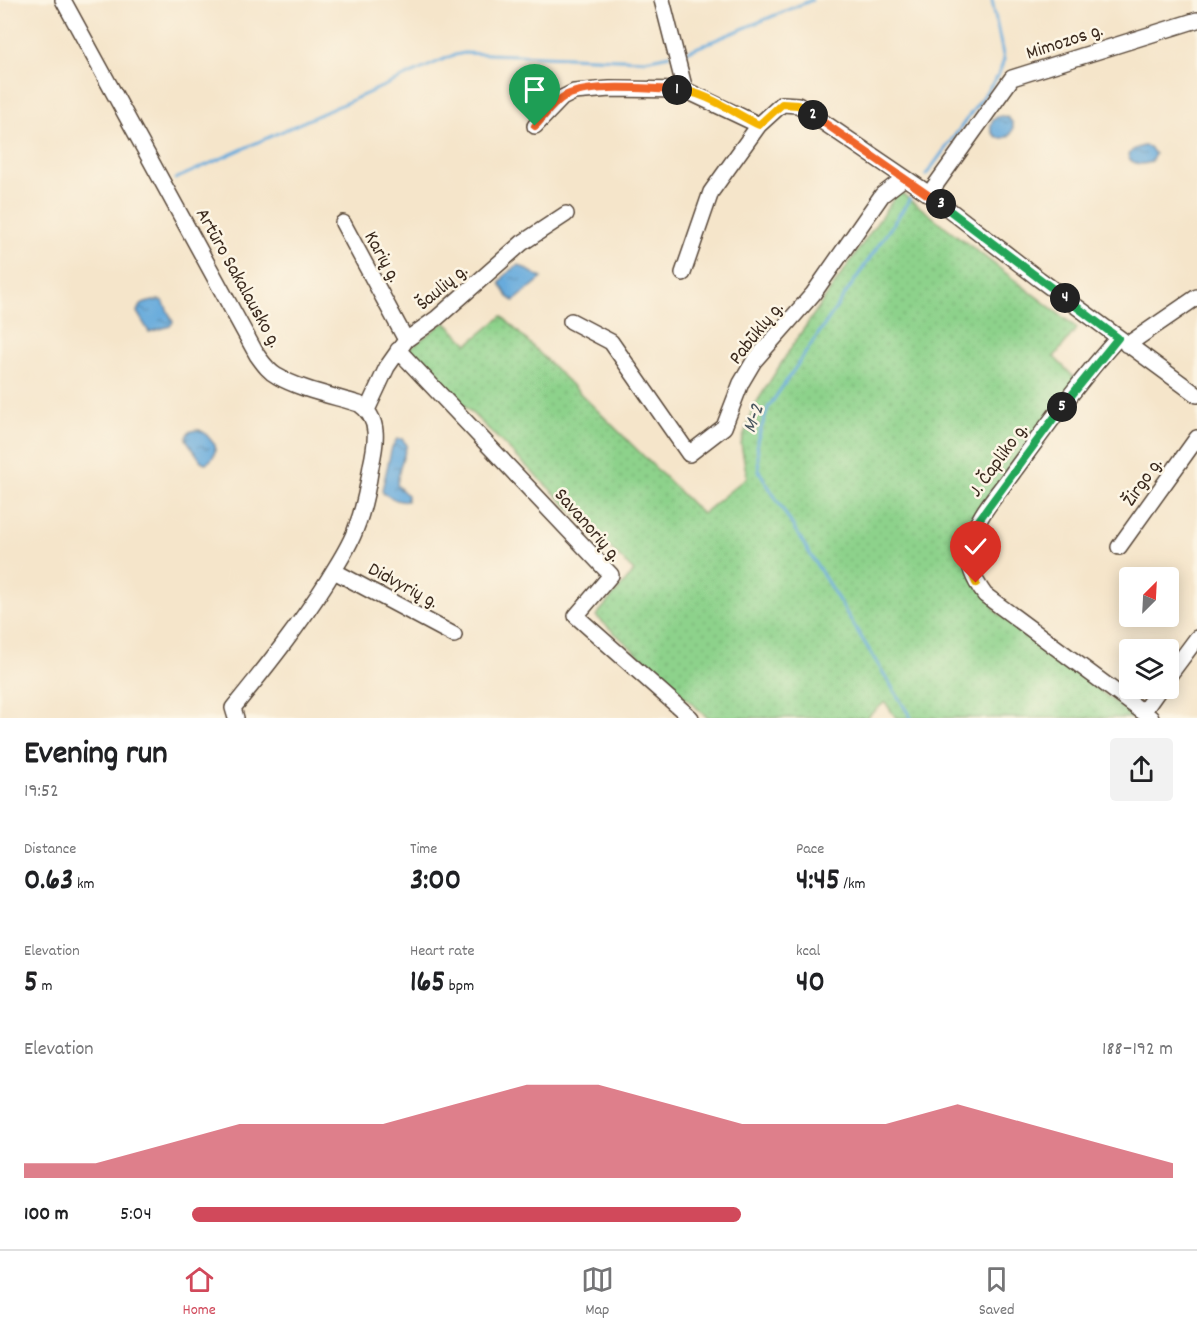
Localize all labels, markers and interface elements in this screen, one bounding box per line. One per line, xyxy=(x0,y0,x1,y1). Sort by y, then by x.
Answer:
street label: Mimozos g. xyxy=(1023,17,1107,68)
pin xyxy=(509,64,560,126)
icon: arrive xyxy=(518,73,551,106)
pin: 1 xyxy=(662,75,692,105)
text: 1 xyxy=(675,78,679,101)
pin: 2 xyxy=(798,100,828,130)
text: 2 xyxy=(810,103,817,126)
pin: 3 xyxy=(926,189,956,219)
text: 3 xyxy=(937,192,945,215)
street label: Artūro Sakalausko g. xyxy=(187,203,287,353)
street label: Karių g. xyxy=(356,227,407,288)
street label: Šaulių g. xyxy=(411,258,475,318)
pin: 4 xyxy=(1050,283,1080,313)
text: 4 xyxy=(1062,286,1068,309)
street label: Pabūklų g. xyxy=(723,296,791,371)
pin: 5 xyxy=(1047,392,1077,422)
text: 5 xyxy=(1058,395,1066,418)
water label: M-2 xyxy=(736,400,774,437)
street label: J. Čapliko g. xyxy=(963,418,1036,504)
street label: Žirgo g. xyxy=(1116,452,1171,513)
street label: Savanorių g. xyxy=(547,483,627,569)
pin xyxy=(950,521,1001,583)
icon: check xyxy=(959,530,992,563)
street label: Didvyrių g. xyxy=(362,556,443,617)
north arrow xyxy=(1119,567,1179,627)
map controls xyxy=(1119,567,1179,699)
button: layers xyxy=(1119,639,1179,699)
text: Evening run xyxy=(24,732,168,779)
button: share xyxy=(1110,738,1173,801)
text: 19:52 xyxy=(24,778,59,806)
text: Distance xyxy=(24,838,76,861)
text: Time xyxy=(410,838,437,861)
text: Pace xyxy=(796,838,824,861)
text: 0.63 xyxy=(24,861,73,904)
text: 3:00 xyxy=(410,861,461,904)
text: 4:45 xyxy=(796,861,840,904)
text: km xyxy=(73,873,95,896)
text: /km xyxy=(840,873,866,896)
text: Elevation xyxy=(24,940,80,963)
text: Heart rate xyxy=(410,940,475,963)
text: kcal xyxy=(796,940,820,963)
text: 5 xyxy=(24,963,38,1006)
text: 165 xyxy=(410,963,445,1006)
text: 40 xyxy=(796,963,825,1006)
text: m xyxy=(38,975,53,998)
text: bpm xyxy=(445,975,474,998)
text: Elevation xyxy=(24,1036,94,1064)
text: 188–192 m xyxy=(1102,1036,1173,1064)
text: 100 m xyxy=(24,1201,69,1229)
text: 5:04 xyxy=(120,1201,152,1229)
tab: Home xyxy=(182,1263,216,1322)
tab: Map xyxy=(581,1263,614,1322)
tab: Saved xyxy=(979,1263,1015,1322)

